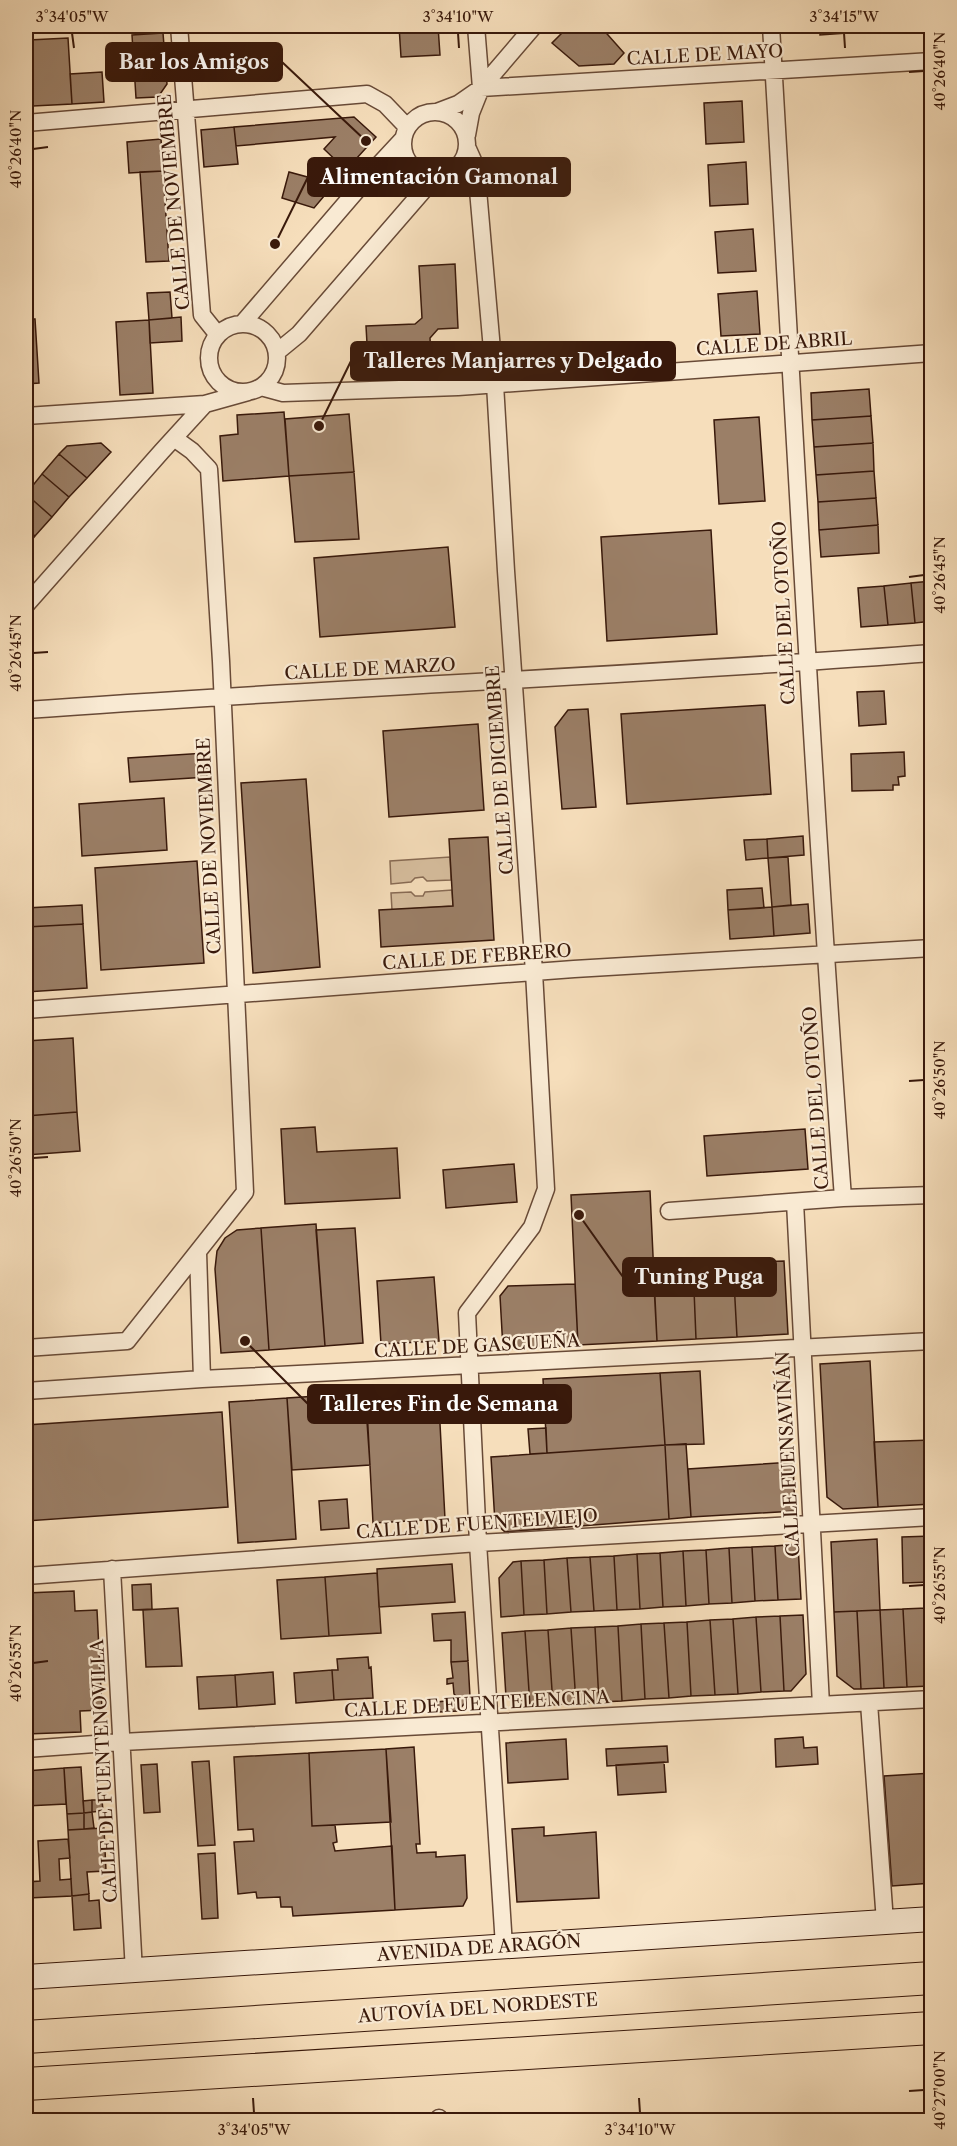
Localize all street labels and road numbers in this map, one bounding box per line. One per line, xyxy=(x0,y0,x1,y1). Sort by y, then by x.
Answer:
street label: CALLE DE MAYO xyxy=(626,40,784,70)
street label: CALLE DE NOVIEMBRE xyxy=(154,93,194,311)
street label: CALLE DE ABRIL xyxy=(695,328,853,360)
street label: CALLE DEL OTOÑO xyxy=(766,521,800,705)
street label: CALLE DE MARZO xyxy=(284,654,456,684)
street label: CALLE DE DICIEMBRE xyxy=(482,665,518,875)
street label: CALLE DE NOVIEMBRE xyxy=(192,737,226,955)
street label: CALLE DE FEBRERO xyxy=(382,939,572,975)
street label: CALLE DEL OTOÑO xyxy=(797,1006,833,1191)
street label: CALLE DE GASCUEÑA xyxy=(373,1328,581,1362)
street label: CALLE FUENSAVIÑÁN xyxy=(770,1350,804,1557)
street label: CALLE DE FUENTELVIEJO xyxy=(355,1505,599,1543)
street label: CALLE DE FUENTENOVILLA xyxy=(86,1638,122,1903)
street label: CALLE DE FUENTELENCINA xyxy=(344,1686,611,1722)
street label: AVENIDA DE ARAGÓN xyxy=(375,1929,582,1966)
street label: AUTOVÍA DEL NORDESTE xyxy=(356,1988,599,2027)

